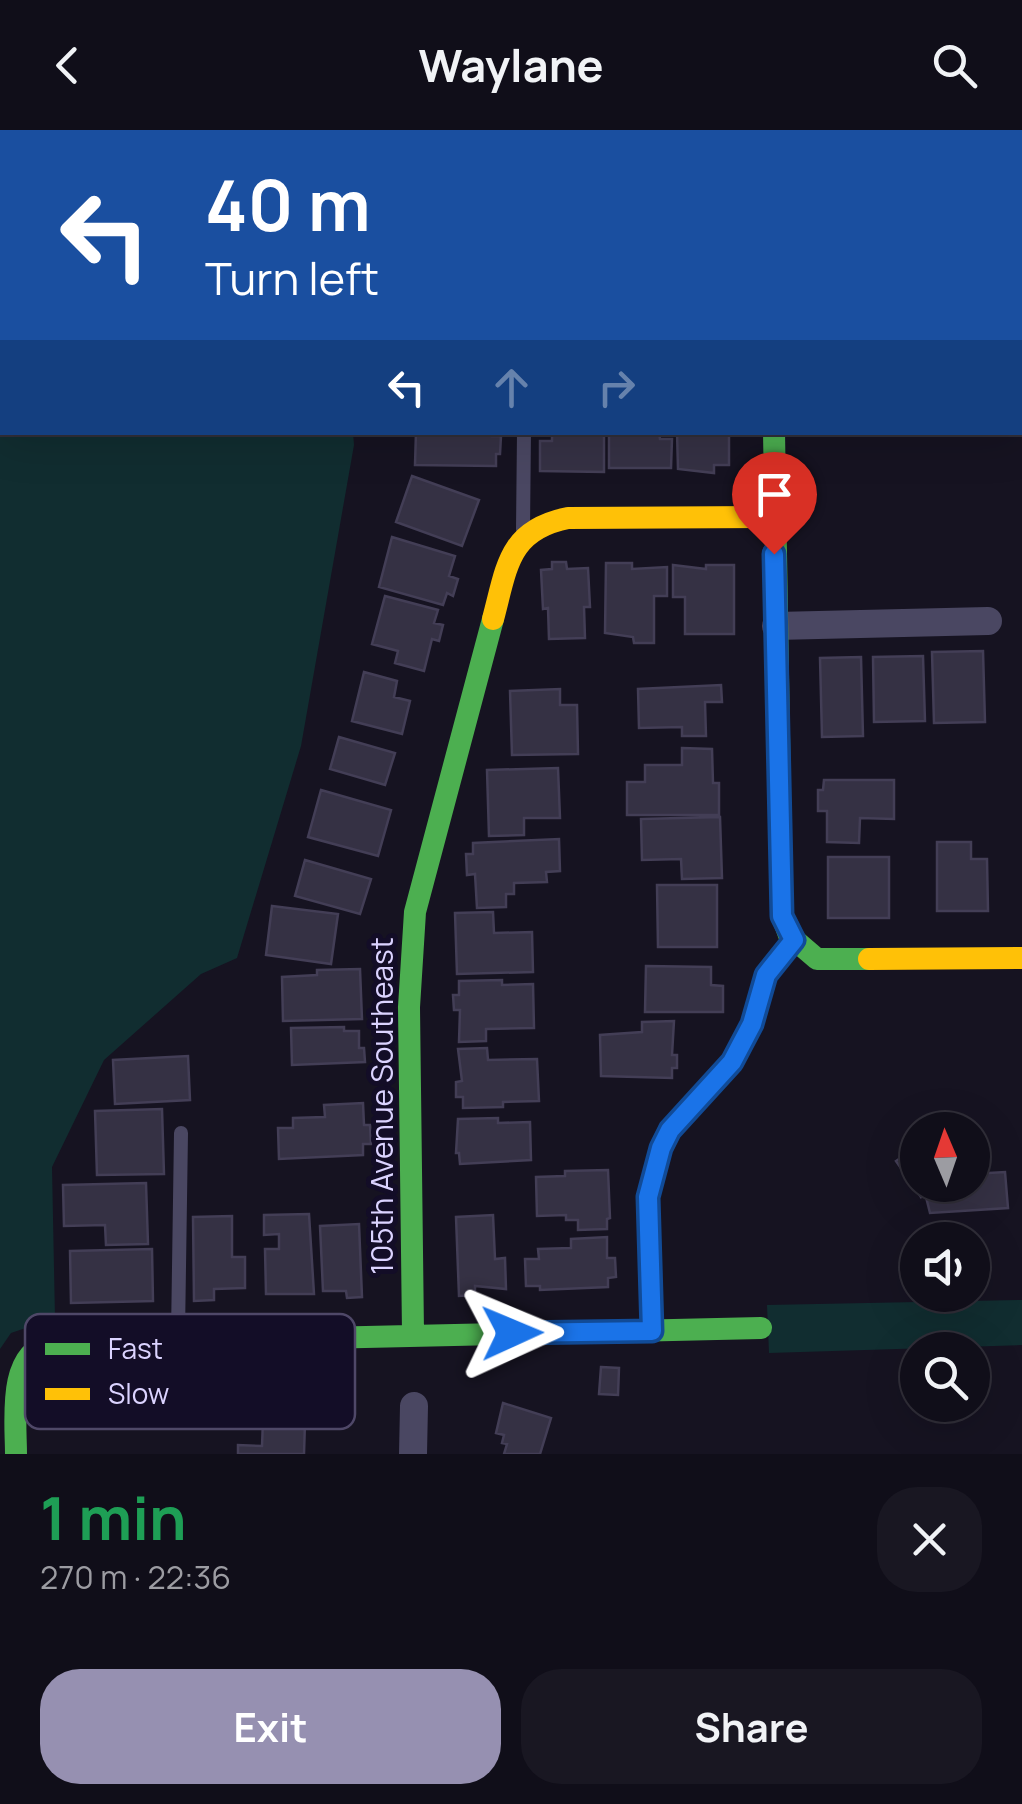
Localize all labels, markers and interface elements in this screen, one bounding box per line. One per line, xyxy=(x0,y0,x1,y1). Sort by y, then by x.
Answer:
text: Waylane xyxy=(418,34,604,96)
icon: back xyxy=(40,38,95,93)
icon: search xyxy=(927,38,982,93)
text: 40 m xyxy=(205,156,371,252)
icon: left xyxy=(40,170,170,300)
text: Turn left xyxy=(205,247,379,309)
icon: left xyxy=(379,360,434,415)
icon: ahead xyxy=(484,360,539,415)
icon: right xyxy=(589,360,644,415)
pin xyxy=(732,452,817,555)
icon: arrive xyxy=(747,467,802,522)
street label: 105th Avenue Southeast xyxy=(361,937,402,1275)
north arrow xyxy=(900,1112,990,1202)
map controls xyxy=(900,1112,990,1422)
button: sound xyxy=(900,1222,990,1312)
position arrow xyxy=(460,1281,564,1385)
legend xyxy=(25,1314,355,1429)
text: Fast xyxy=(108,1329,163,1367)
button: search xyxy=(900,1332,990,1422)
text: Slow xyxy=(108,1374,169,1412)
text: 1 min xyxy=(40,1476,187,1558)
button: close xyxy=(877,1487,982,1592)
text: 270 m · 22:36 xyxy=(40,1555,231,1599)
button: Exit xyxy=(40,1669,501,1784)
button: Share xyxy=(521,1669,982,1784)

